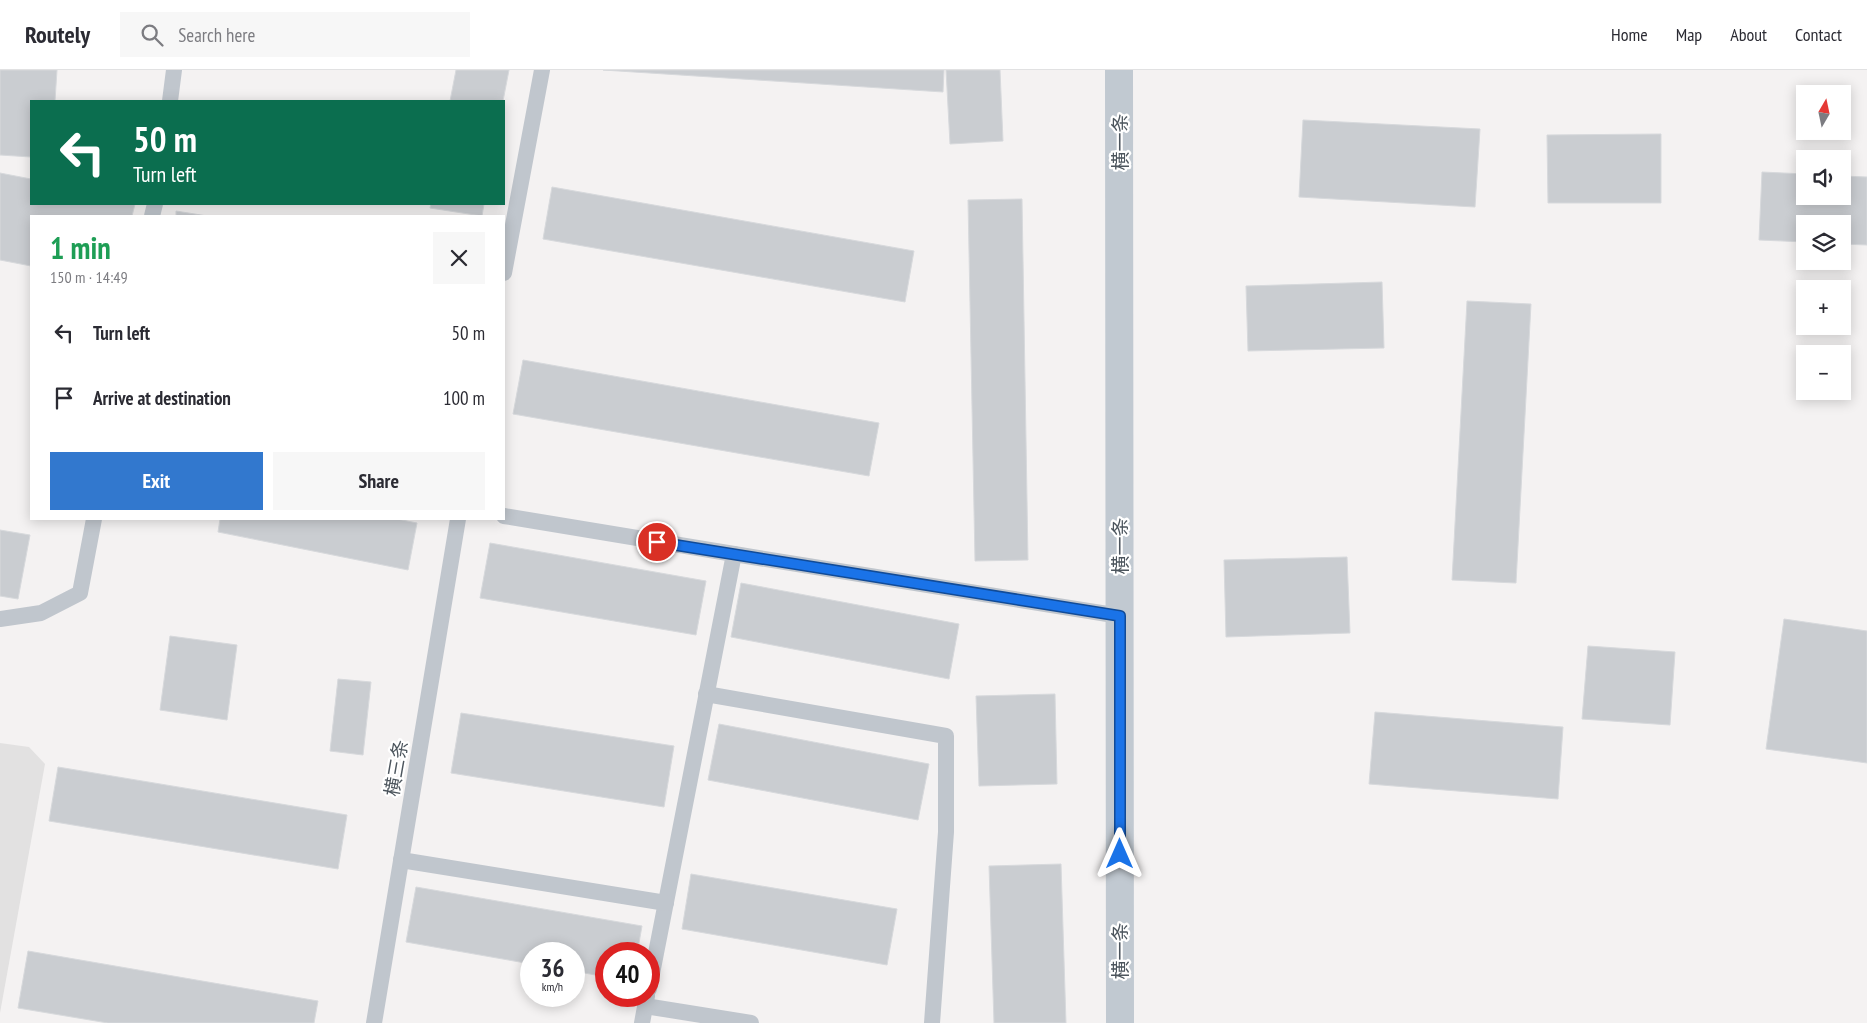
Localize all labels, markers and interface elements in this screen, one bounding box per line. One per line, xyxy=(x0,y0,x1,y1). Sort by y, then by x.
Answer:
search box xyxy=(120,12,470,57)
text: Routely xyxy=(25,19,90,50)
icon: search xyxy=(138,21,166,49)
text: Search here xyxy=(178,23,255,47)
text: Home xyxy=(1611,23,1648,46)
text: Map xyxy=(1676,23,1702,46)
text: About xyxy=(1730,23,1767,46)
text: Contact xyxy=(1795,23,1842,46)
north arrow xyxy=(1796,85,1851,140)
map controls xyxy=(1796,85,1851,400)
street label: 横一条 xyxy=(1108,113,1132,171)
text: 50 m xyxy=(133,116,197,162)
icon: left xyxy=(50,120,115,185)
button: sound xyxy=(1796,150,1851,205)
text: Turn left xyxy=(133,160,197,188)
button: layers xyxy=(1796,215,1851,270)
text: 1 min xyxy=(50,228,111,267)
button: close xyxy=(433,232,485,284)
text: 150 m · 14:49 xyxy=(50,267,128,287)
button: + xyxy=(1796,280,1851,335)
icon: left xyxy=(50,319,78,347)
text: Turn left xyxy=(93,321,150,345)
text: 50 m xyxy=(452,321,485,345)
button: − xyxy=(1796,345,1851,400)
icon: arrive xyxy=(50,384,78,412)
text: Arrive at destination xyxy=(93,386,231,410)
text: 100 m xyxy=(443,386,485,410)
button: Exit xyxy=(50,452,263,510)
button: Share xyxy=(273,452,485,510)
street label: 横一条 xyxy=(1108,517,1132,575)
pin xyxy=(636,521,678,563)
icon: arrive xyxy=(643,528,671,556)
street label: 横三条 xyxy=(379,738,413,798)
position arrow xyxy=(1093,827,1145,879)
street label: 横一条 xyxy=(1108,922,1132,980)
speed limit sign: 40 xyxy=(595,942,660,1007)
text: 36 xyxy=(541,952,564,984)
text: km/h xyxy=(542,979,563,994)

